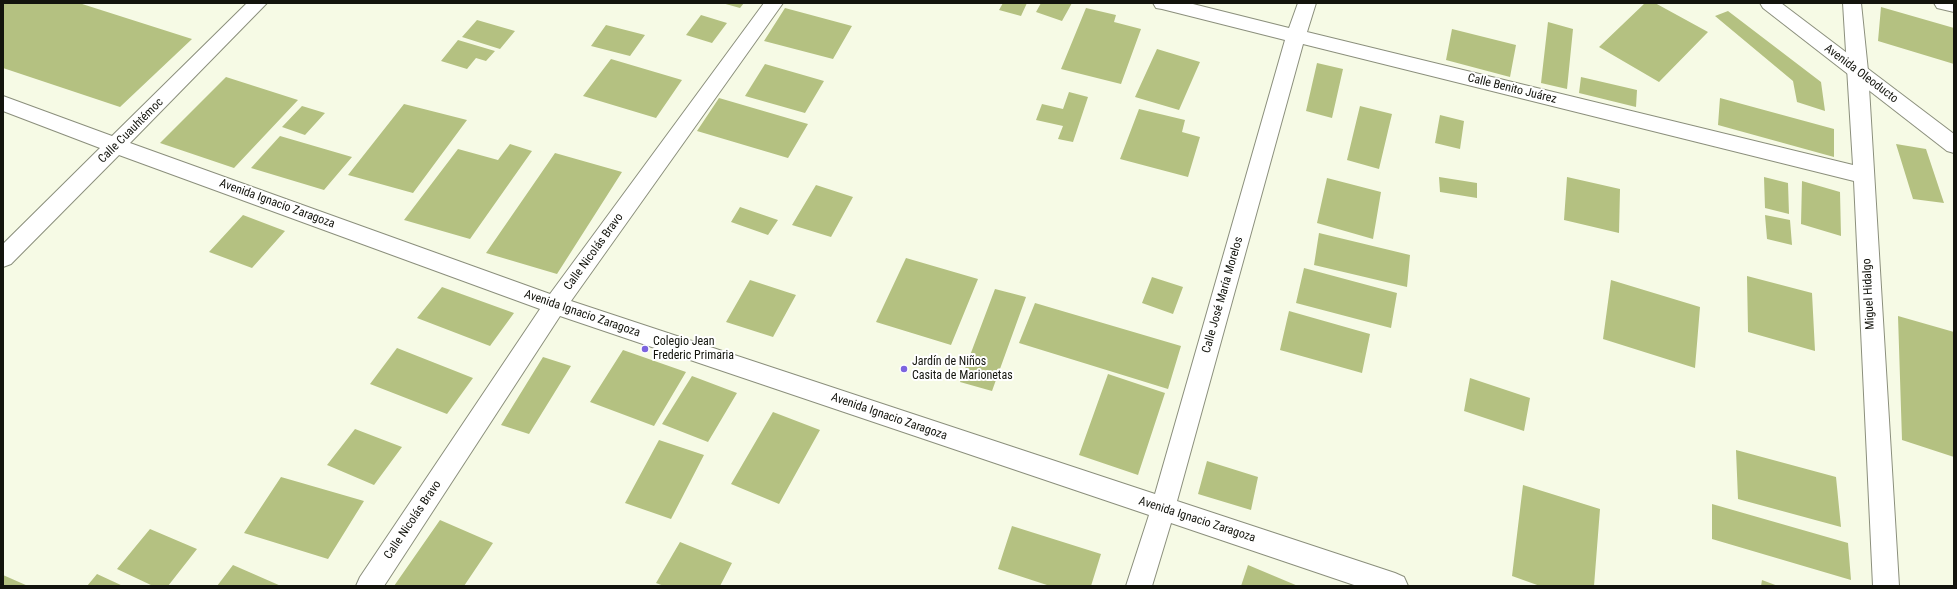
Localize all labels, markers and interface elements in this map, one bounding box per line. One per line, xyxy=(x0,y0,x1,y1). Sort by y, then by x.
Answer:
street label: Avenida Oleoducto xyxy=(1821,42,1901,106)
street label: Calle Benito Juárez xyxy=(1466,71,1558,107)
street label: Calle Cuauhtémoc xyxy=(95,95,167,167)
street label: Avenida Ignacio Zaragoza xyxy=(217,176,337,232)
street label: Calle Nicolás Bravo xyxy=(561,211,627,293)
street label: Calle José María Morelos xyxy=(1199,235,1247,355)
street label: Miguel Hidalgo xyxy=(1860,258,1878,330)
street label: Avenida Ignacio Zaragoza xyxy=(522,287,642,341)
place label: Colegio Jean Frederic Primaria xyxy=(653,335,734,363)
marker: Colegio Jean Frederic Primaria xyxy=(640,344,650,354)
place label: Jardín de Niños Casita de Marionetas xyxy=(912,355,1013,383)
marker: Jardín de Niños Casita de Marionetas xyxy=(899,364,909,374)
street label: Avenida Ignacio Zaragoza xyxy=(829,390,949,444)
street label: Calle Nicolás Bravo xyxy=(381,478,445,562)
street label: Avenida Ignacio Zaragoza xyxy=(1137,494,1257,546)

